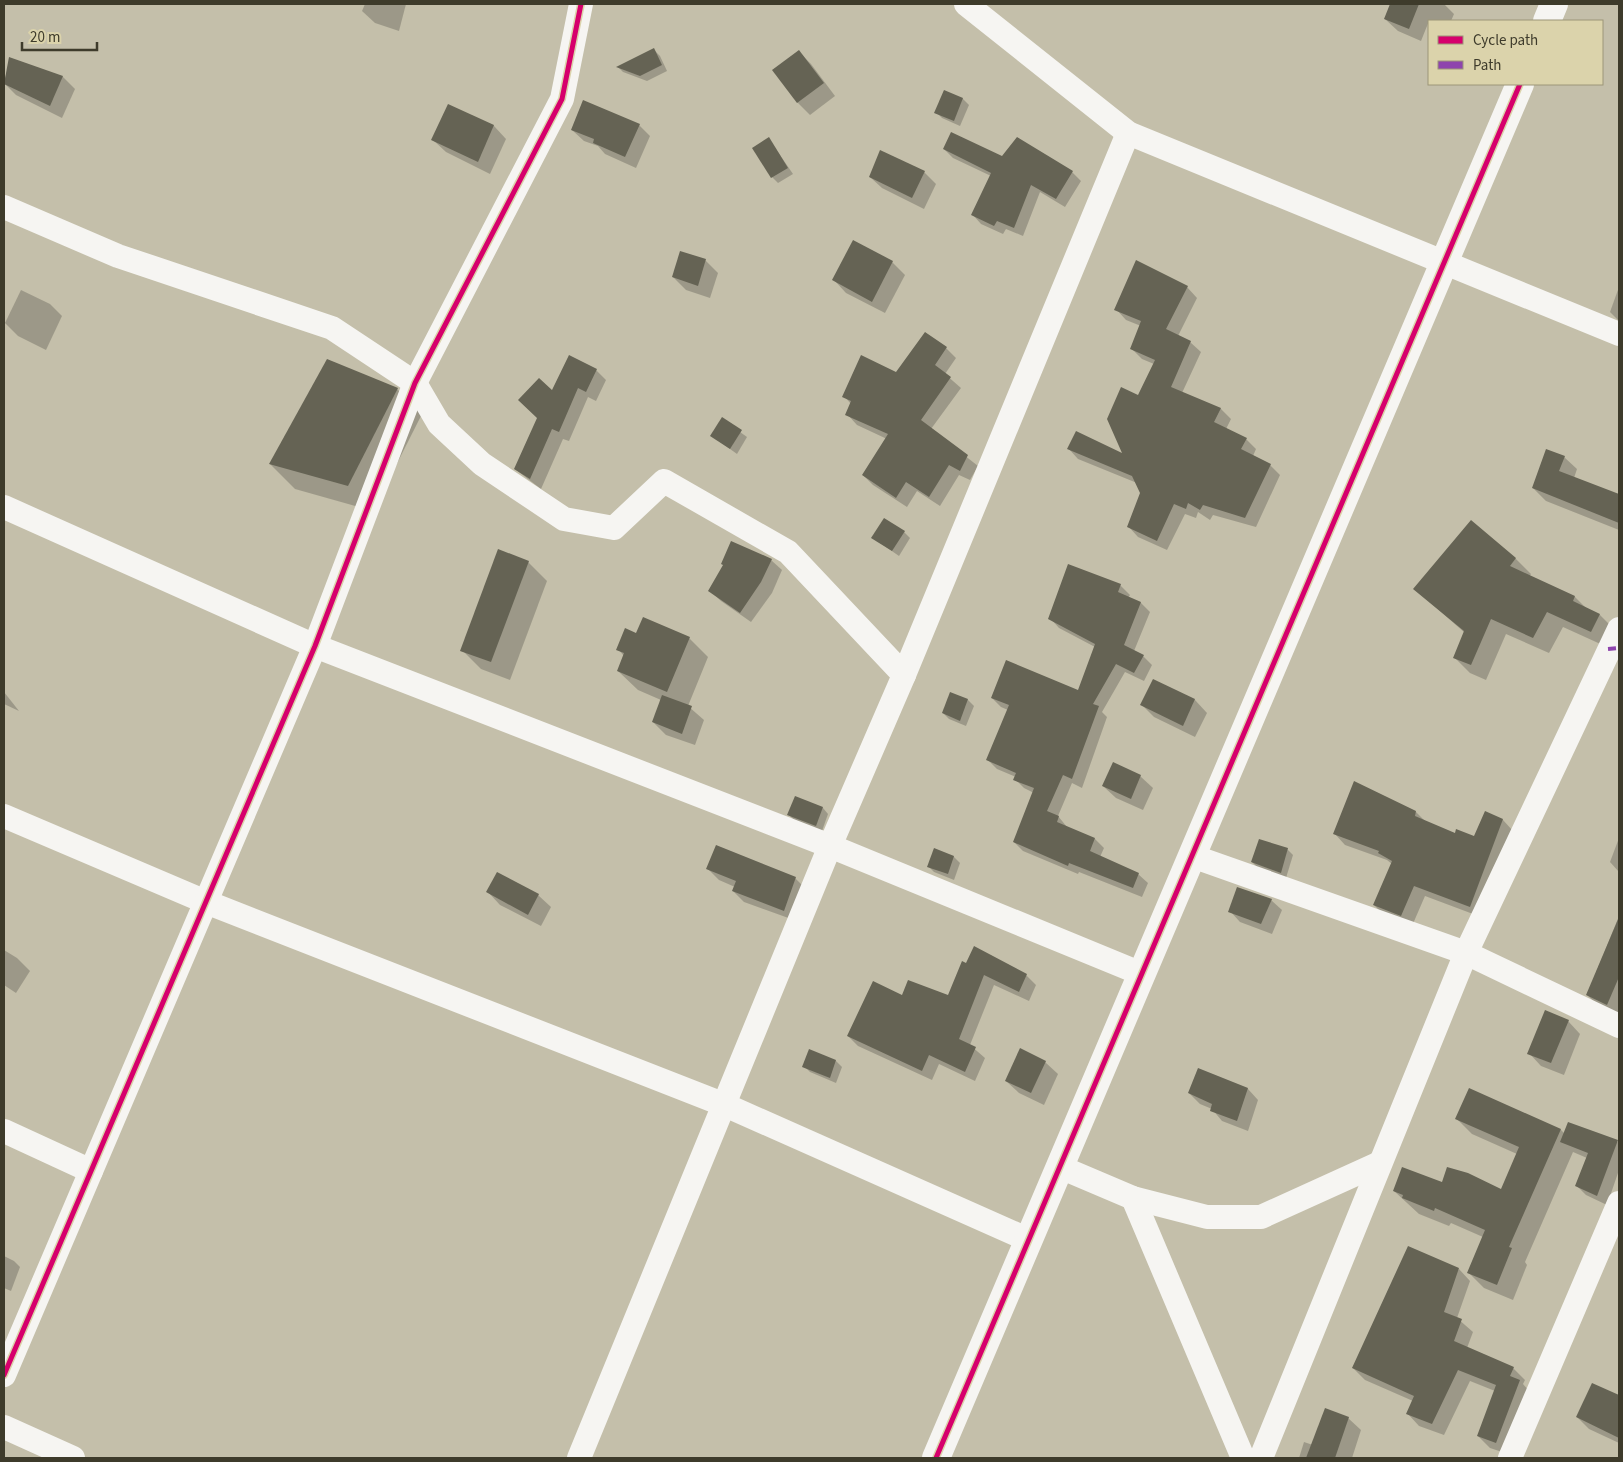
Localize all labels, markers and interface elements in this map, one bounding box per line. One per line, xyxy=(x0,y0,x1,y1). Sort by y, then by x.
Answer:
scale bar xyxy=(22,20,98,52)
legend xyxy=(1428,20,1603,85)
text: 20 m xyxy=(30,27,60,48)
text: Cycle path xyxy=(1473,30,1538,51)
text: Path xyxy=(1473,55,1501,76)

